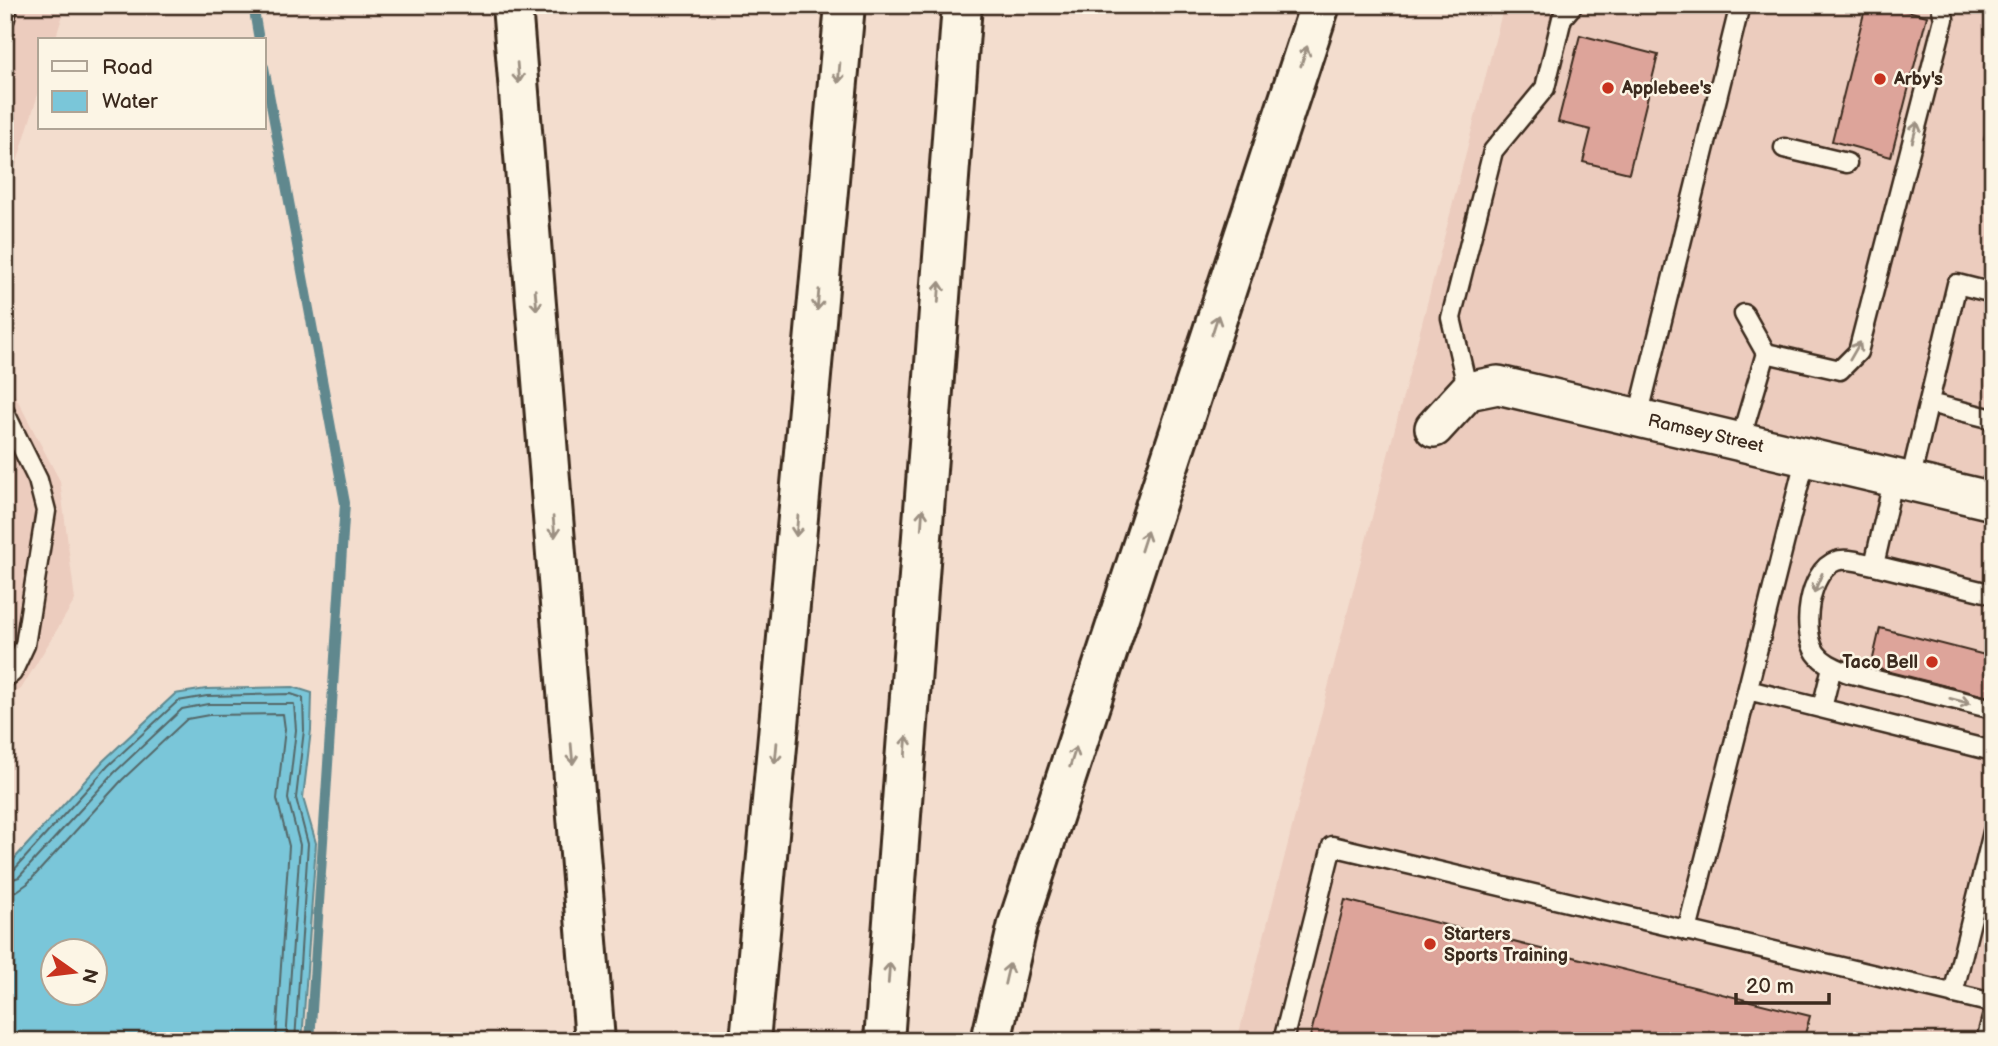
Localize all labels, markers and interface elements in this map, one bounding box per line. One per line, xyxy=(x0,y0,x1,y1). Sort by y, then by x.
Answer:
legend xyxy=(38,38,266,130)
one-way arrow xyxy=(1298,45,1311,67)
text: Road xyxy=(102,55,153,80)
one-way arrow xyxy=(511,61,524,84)
one-way arrow xyxy=(832,61,845,84)
place label: Arby's xyxy=(1893,69,1943,90)
marker: Arby's xyxy=(1872,71,1888,87)
place label: Applebee's xyxy=(1621,78,1712,99)
marker: Applebee's xyxy=(1600,80,1616,96)
text: Water xyxy=(102,89,158,114)
one-way arrow xyxy=(1909,121,1922,144)
one-way arrow xyxy=(933,281,946,304)
one-way arrow xyxy=(530,288,543,311)
one-way arrow xyxy=(811,288,824,311)
one-way arrow xyxy=(1210,314,1222,336)
one-way arrow xyxy=(1848,341,1862,361)
street label: Ramsey Street xyxy=(1646,410,1766,457)
one-way arrow xyxy=(916,508,929,531)
one-way arrow xyxy=(548,515,561,538)
one-way arrow xyxy=(790,515,803,537)
one-way arrow xyxy=(1139,530,1151,552)
one-way arrow xyxy=(1811,572,1824,593)
place label: Taco Bell xyxy=(1842,652,1918,673)
marker: Taco Bell xyxy=(1924,654,1940,670)
one-way arrow xyxy=(1948,694,1971,708)
one-way arrow xyxy=(900,735,913,758)
one-way arrow xyxy=(770,741,783,764)
one-way arrow xyxy=(566,742,579,764)
one-way arrow xyxy=(1068,746,1080,768)
place label: Starters Sports Training xyxy=(1444,924,1568,966)
marker: Starters Sports Training xyxy=(1422,936,1438,952)
north arrow xyxy=(38,937,108,1007)
one-way arrow xyxy=(883,962,896,984)
scale bar xyxy=(1736,962,1828,1006)
one-way arrow xyxy=(1000,963,1014,986)
text: N xyxy=(76,966,102,985)
text: 20 m xyxy=(1746,974,1794,999)

